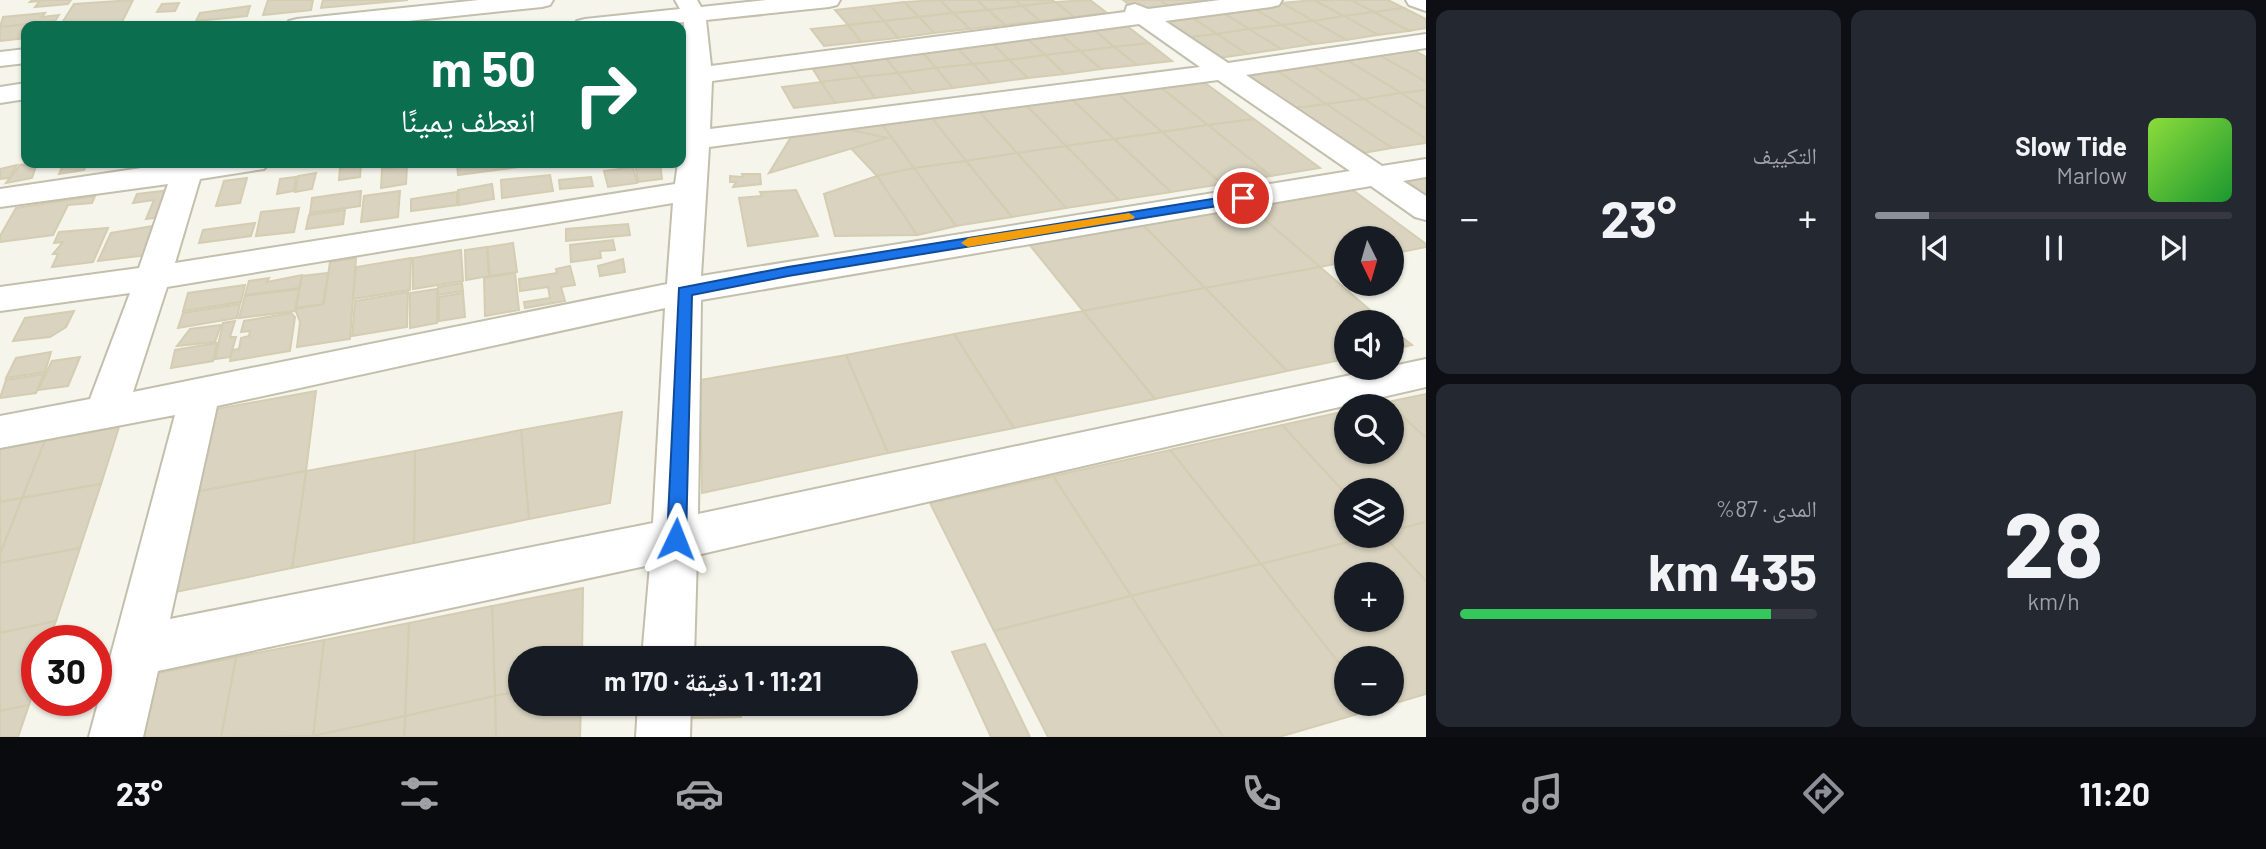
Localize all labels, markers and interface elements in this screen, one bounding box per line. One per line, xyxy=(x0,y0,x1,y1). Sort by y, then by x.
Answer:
text: 50 m xyxy=(431,38,536,97)
icon: right xyxy=(560,49,651,140)
text: انعطف يمينًا xyxy=(401,100,536,138)
text: Slow Tide xyxy=(2015,130,2127,161)
text: التكييف xyxy=(1752,141,1817,169)
text: Marlow xyxy=(2056,161,2127,189)
pin xyxy=(1213,168,1273,228)
icon: arrive xyxy=(1224,179,1262,217)
text: 23° xyxy=(1600,186,1677,248)
text: − xyxy=(1460,194,1479,240)
text: + xyxy=(1798,194,1817,240)
north arrow xyxy=(1334,226,1404,296)
map controls xyxy=(1334,226,1404,716)
icon: previous xyxy=(1916,229,1954,267)
icon: pause xyxy=(2035,229,2073,267)
icon: next xyxy=(2154,229,2192,267)
button: sound xyxy=(1334,310,1404,380)
button: search xyxy=(1334,394,1404,464)
button: layers xyxy=(1334,478,1404,548)
text: 28 xyxy=(2003,487,2104,596)
text: المدى · 87% xyxy=(1716,494,1817,522)
position arrow xyxy=(639,502,713,576)
text: 435 km xyxy=(1648,539,1817,601)
button: + xyxy=(1334,562,1404,632)
text: km/h xyxy=(2027,587,2080,615)
speed limit sign: 30 xyxy=(21,625,112,716)
button: − xyxy=(1334,646,1404,716)
text: 11:21 · 1 دقيقة · 170 m xyxy=(604,665,822,696)
icon: filters xyxy=(395,769,444,818)
icon: car xyxy=(675,769,724,818)
icon: climate xyxy=(956,769,1005,818)
icon: phone xyxy=(1237,769,1286,818)
icon: music xyxy=(1518,769,1567,818)
icon: directions xyxy=(1799,769,1848,818)
text: 23° xyxy=(116,774,163,812)
text: 11:20 xyxy=(2079,774,2150,812)

